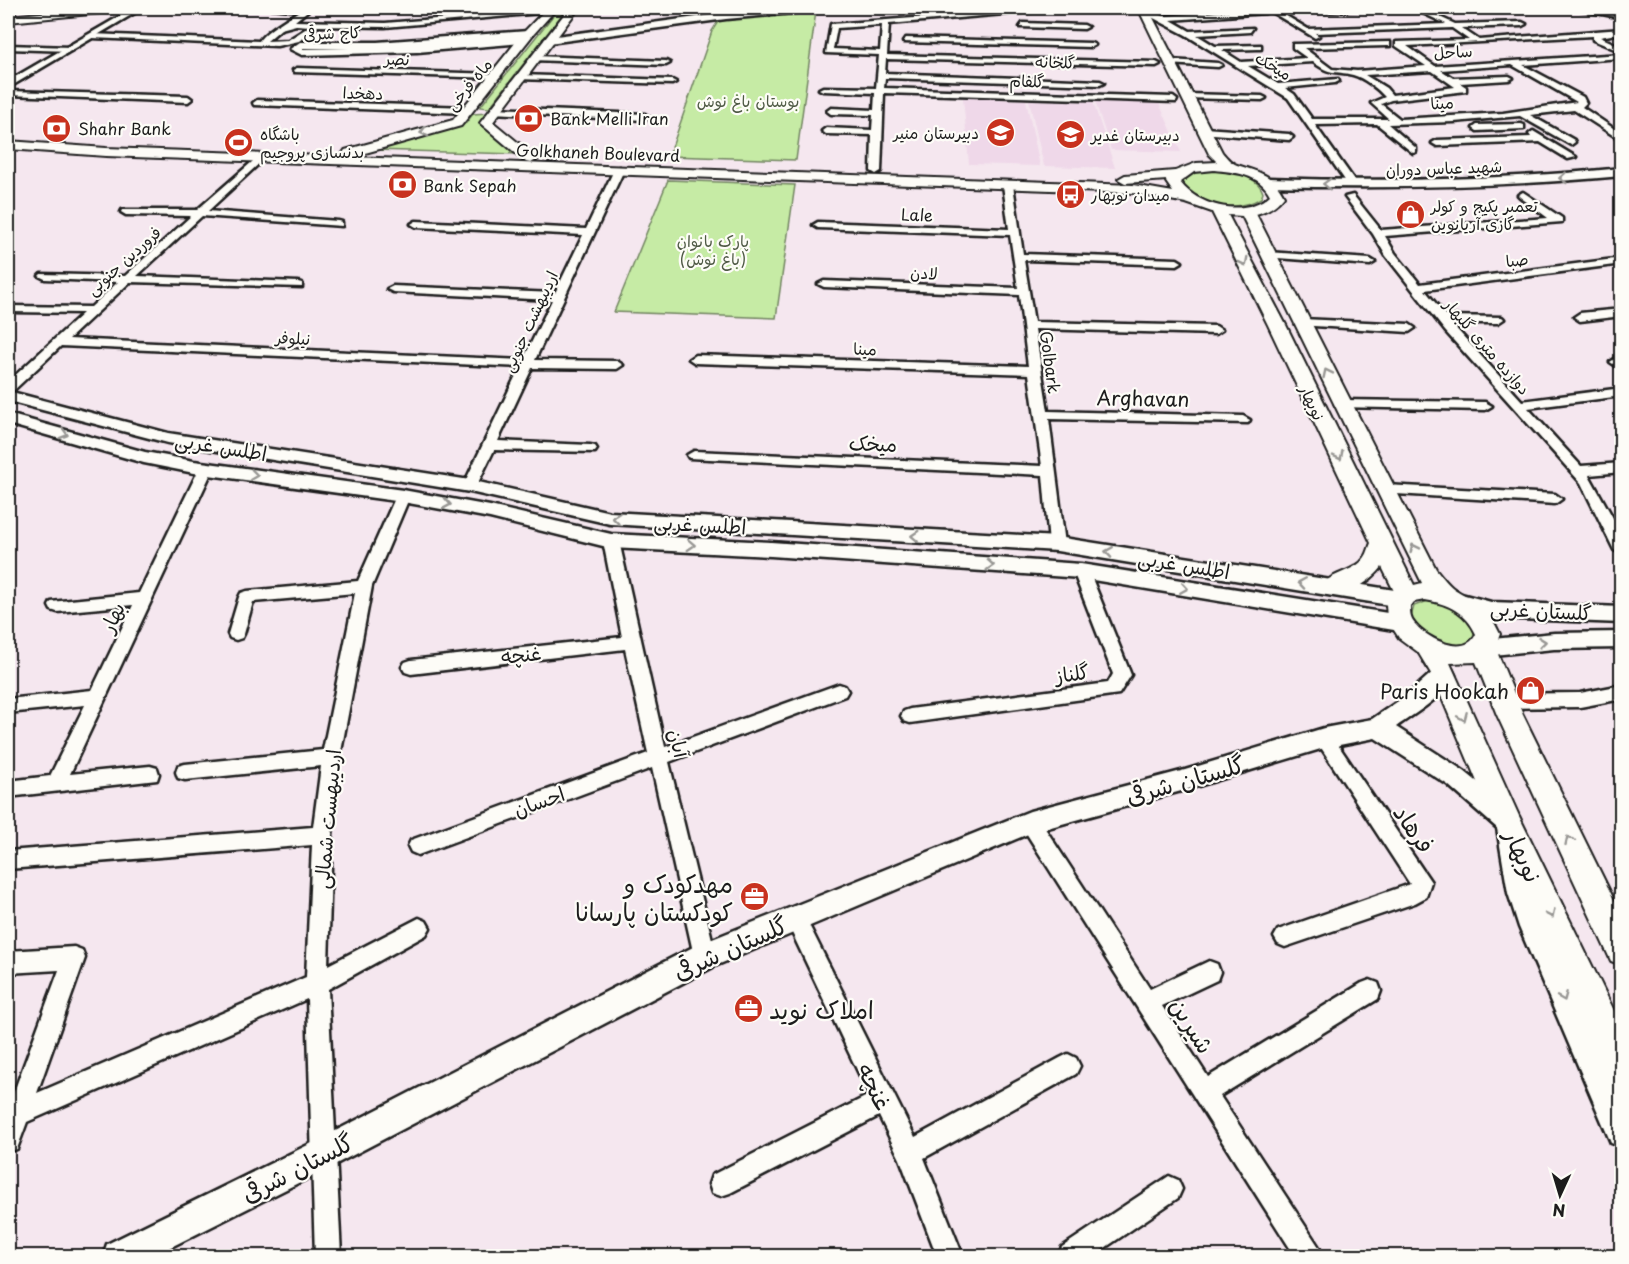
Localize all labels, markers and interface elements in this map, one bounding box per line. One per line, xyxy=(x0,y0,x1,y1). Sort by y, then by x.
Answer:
street label: کاج شرقی xyxy=(303,19,361,45)
street label: ساحل xyxy=(1433,38,1473,64)
street label: نصر xyxy=(382,45,410,70)
street label: میخک xyxy=(1251,45,1297,85)
street label: گلخانه xyxy=(1034,48,1076,74)
street label: ماه فرخی xyxy=(439,53,497,115)
street label: گلفام xyxy=(1009,67,1045,95)
street label: دهخدا xyxy=(342,79,384,105)
park label: بوستان باغ نوش xyxy=(697,88,799,113)
street label: مینا xyxy=(1430,89,1454,115)
bank icon: Bank Melli Iran xyxy=(513,102,545,134)
place label: Bank Melli Iran xyxy=(550,106,669,130)
bank icon: Shahr Bank xyxy=(41,112,73,144)
place label: Shahr Bank xyxy=(78,116,171,140)
school or university icon: دبیرستان منیر xyxy=(984,116,1016,148)
school or university icon: دبیرستان غدیر xyxy=(1054,118,1086,150)
place label: دبیرستان منیر xyxy=(892,120,979,144)
place label: باشگاه بدنسازی پروجیم xyxy=(260,121,364,165)
place label: دبیرستان غدیر xyxy=(1089,122,1180,146)
one-way arrow xyxy=(419,125,429,138)
sports icon: باشگاه بدنسازی پروجیم xyxy=(223,126,255,158)
street label: Golkhaneh Boulevard xyxy=(515,137,681,167)
street label: شهید عباس دوران xyxy=(1385,153,1503,181)
bank icon: Bank Sepah xyxy=(386,169,418,201)
one-way arrow xyxy=(1559,172,1568,185)
place label: Bank Sepah xyxy=(423,173,517,197)
one-way arrow xyxy=(1322,177,1331,190)
bus stop icon: میدان نوبهار xyxy=(1054,178,1086,210)
place label: میدان نوبهار xyxy=(1090,182,1170,206)
place label: تعمیر پکیج و کولر گازی آریانوین xyxy=(1429,193,1538,235)
shop icon: تعمیر پکیج و کولر گازی آریانوین xyxy=(1394,198,1426,230)
street label: Lale xyxy=(901,201,933,227)
street label: فروردین جنوبی xyxy=(80,220,166,300)
park label: پارک بانوان (باغ نوش) xyxy=(677,228,749,271)
street label: صبا xyxy=(1504,246,1530,272)
one-way arrow xyxy=(1237,255,1249,266)
street label: لادن xyxy=(910,260,938,284)
street label: اردیبهشت جنوبی xyxy=(495,266,563,376)
street label: دوازده متری گلبهار xyxy=(1438,291,1537,399)
street label: نیلوفر xyxy=(273,324,311,350)
street label: Golbark xyxy=(1035,329,1067,395)
street label: مینا xyxy=(853,336,877,360)
one-way arrow xyxy=(1323,369,1335,380)
street label: نوبهار xyxy=(1294,379,1332,424)
street label: Arghavan xyxy=(1096,382,1190,414)
street label: اطلس غربی xyxy=(173,424,269,468)
one-way arrow xyxy=(59,427,69,440)
street label: میخک xyxy=(848,427,898,459)
one-way arrow xyxy=(1332,449,1344,460)
one-way arrow xyxy=(250,469,259,481)
one-way arrow xyxy=(442,497,452,510)
street label: اطلس غربی xyxy=(653,507,747,541)
one-way arrow xyxy=(611,512,620,525)
one-way arrow xyxy=(910,530,919,543)
one-way arrow xyxy=(686,538,695,551)
street label: اطلس غربی xyxy=(1136,542,1232,586)
one-way arrow xyxy=(1410,544,1421,555)
one-way arrow xyxy=(1105,546,1115,559)
one-way arrow xyxy=(986,558,995,571)
one-way arrow xyxy=(1297,577,1307,590)
one-way arrow xyxy=(1179,581,1188,593)
street label: گلستان غربی xyxy=(1489,592,1593,628)
street label: بهار xyxy=(91,597,132,639)
one-way arrow xyxy=(1537,636,1546,649)
street label: غنچه xyxy=(499,637,543,671)
street label: گلناز xyxy=(1051,656,1091,690)
shop icon: Paris Hookah xyxy=(1514,675,1546,707)
place label: Paris Hookah xyxy=(1380,676,1509,706)
one-way arrow xyxy=(1455,710,1467,721)
street label: آبان xyxy=(661,725,697,762)
street label: گلستان شرقی xyxy=(1121,745,1249,813)
street label: اردیبهست شمالی xyxy=(306,748,348,890)
street label: احسان xyxy=(509,778,569,824)
street label: فرهاد xyxy=(1385,796,1445,860)
street label: نوبهار xyxy=(1495,821,1552,888)
one-way arrow xyxy=(1565,836,1577,847)
place label: مهدکودک و کودکستان پارسانا xyxy=(575,865,733,929)
office icon: مهدکودک و کودکستان پارسانا xyxy=(738,881,770,913)
street label: گلستان شرقی xyxy=(667,906,793,988)
one-way arrow xyxy=(1544,907,1556,918)
street label: شیرین xyxy=(1162,990,1224,1060)
place label: املاک نوید xyxy=(769,991,874,1027)
one-way arrow xyxy=(1556,991,1568,1002)
office icon: املاک نوید xyxy=(732,993,764,1025)
street label: غنچه xyxy=(849,1056,903,1116)
street label: گلستان شرقی xyxy=(234,1123,360,1211)
north arrow xyxy=(1530,1165,1590,1225)
text: N xyxy=(1552,1199,1566,1223)

